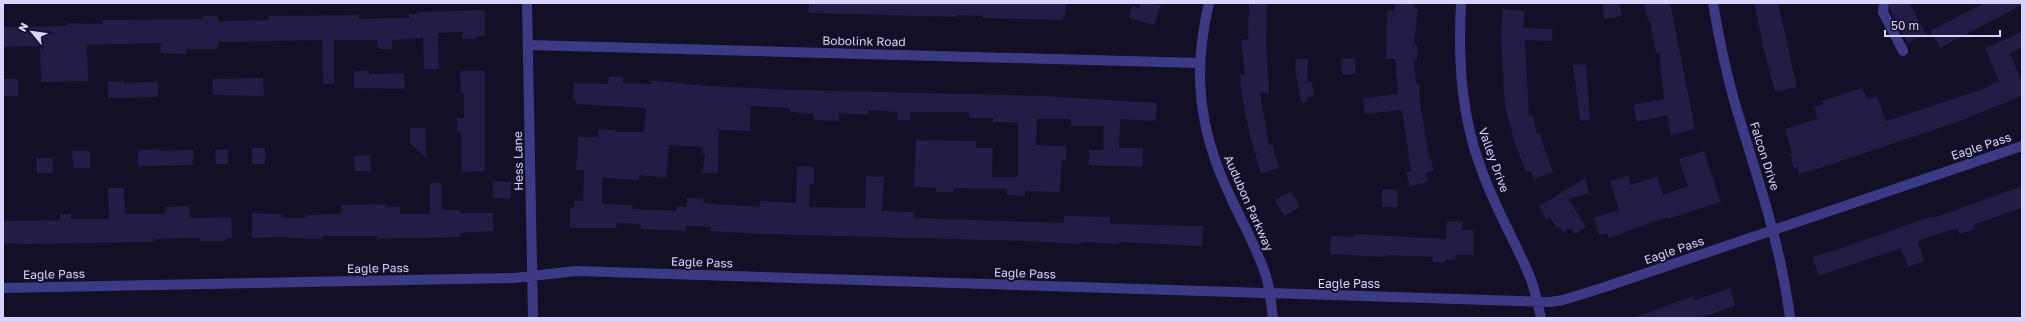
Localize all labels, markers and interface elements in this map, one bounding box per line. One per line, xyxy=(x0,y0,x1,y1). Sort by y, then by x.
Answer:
north arrow xyxy=(12,12,52,52)
scale bar xyxy=(1885,12,2000,38)
text: 50 m xyxy=(1891,18,1919,33)
text: N xyxy=(15,20,31,34)
street label: Bobolink Road xyxy=(822,33,906,49)
street label: Falcon Drive xyxy=(1747,120,1783,192)
street label: Valley Drive xyxy=(1475,126,1513,194)
street label: Eagle Pass xyxy=(1949,129,2013,163)
street label: Hess Lane xyxy=(510,131,526,191)
street label: Audubon Parkway xyxy=(1221,153,1277,254)
street label: Eagle Pass xyxy=(1642,233,1706,267)
street label: Eagle Pass xyxy=(671,253,733,271)
street label: Eagle Pass xyxy=(347,260,409,276)
street label: Eagle Pass xyxy=(994,264,1056,282)
street label: Eagle Pass xyxy=(23,266,85,282)
street label: Eagle Pass xyxy=(1318,276,1380,291)

